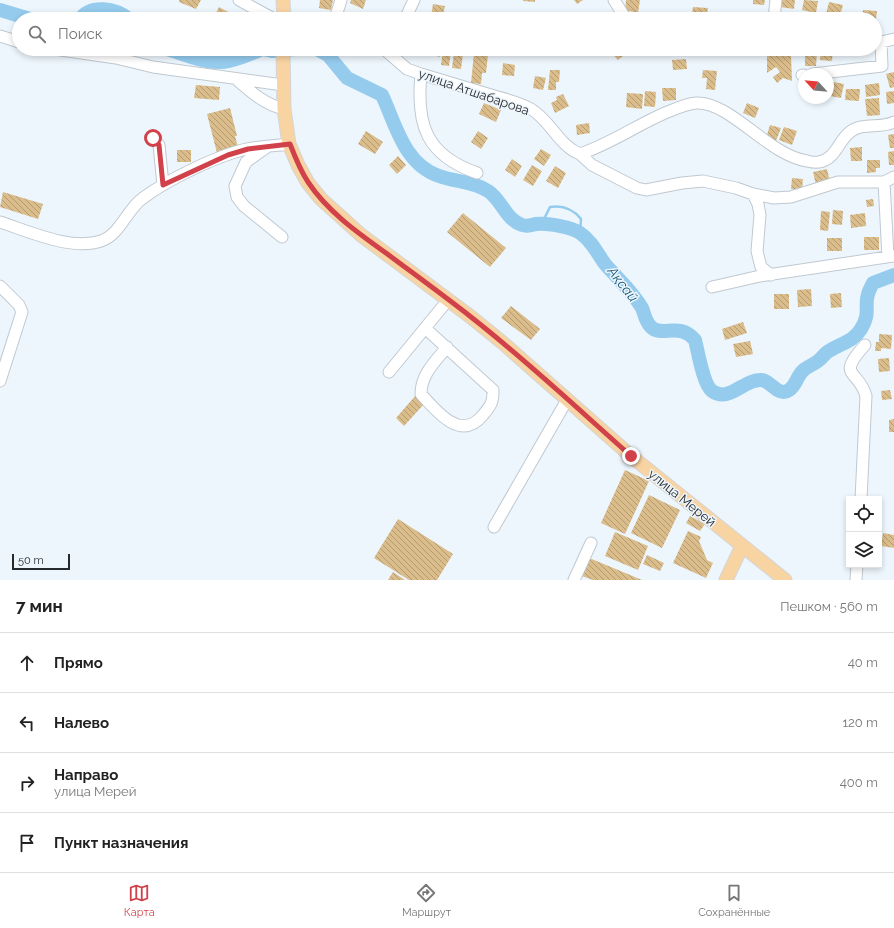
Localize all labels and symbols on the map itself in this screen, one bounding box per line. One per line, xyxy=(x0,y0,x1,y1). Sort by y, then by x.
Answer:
street label: улица Атшабарова xyxy=(417,66,531,118)
north arrow xyxy=(798,68,834,104)
route start xyxy=(144,129,162,147)
water label: Ақсай xyxy=(604,262,642,305)
route end xyxy=(622,447,640,465)
street label: улица Мерей xyxy=(645,466,719,530)
scale bar xyxy=(12,552,70,571)

